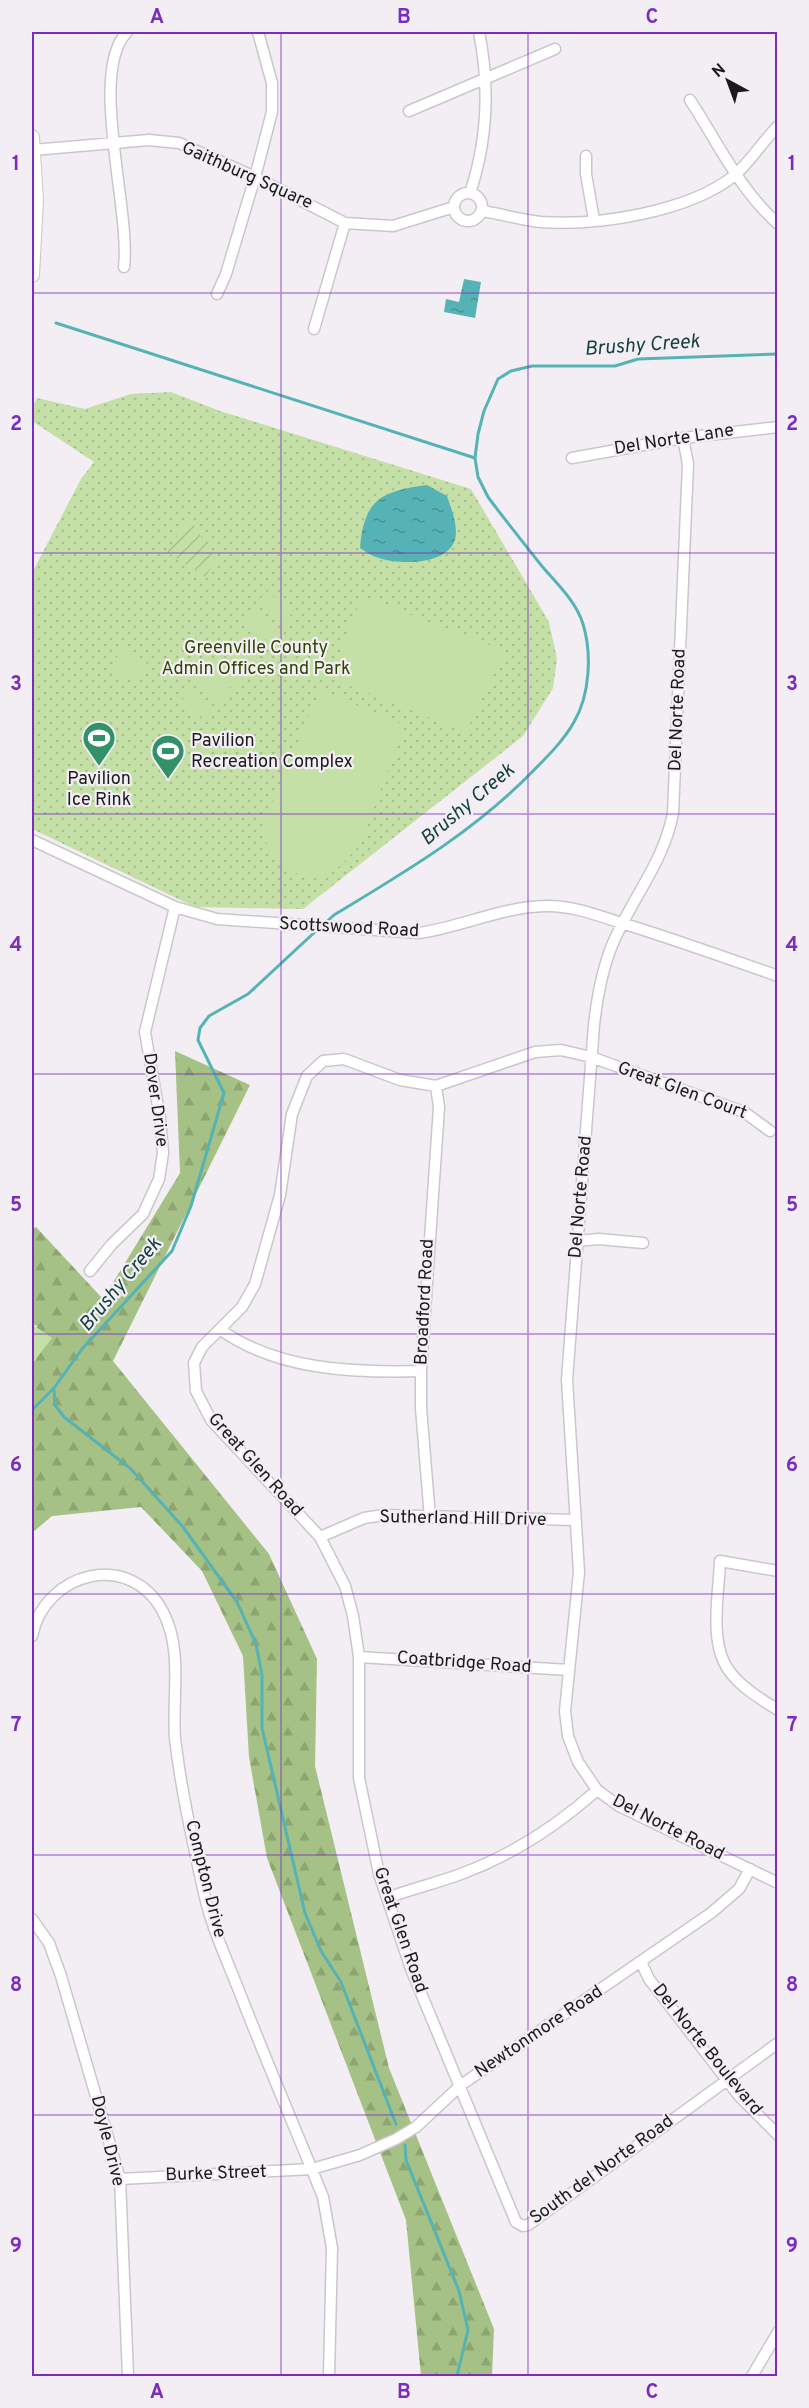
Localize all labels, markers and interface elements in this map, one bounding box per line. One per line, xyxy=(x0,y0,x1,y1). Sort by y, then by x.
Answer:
text: A xyxy=(150,5,164,31)
text: B xyxy=(397,5,411,31)
text: C xyxy=(646,5,658,31)
north arrow xyxy=(698,51,758,111)
text: N xyxy=(709,60,730,83)
street label: Gaithburg Square xyxy=(178,137,316,215)
text: 1 xyxy=(12,152,20,178)
text: 1 xyxy=(788,152,796,178)
water label: Brushy Creek xyxy=(583,329,701,363)
text: 2 xyxy=(10,412,22,438)
text: 2 xyxy=(786,412,798,438)
street label: Del Norte Lane xyxy=(612,419,736,461)
park label: Greenville County Admin Offices and Park xyxy=(161,637,351,681)
street label: Del Norte Road xyxy=(664,648,692,772)
text: 3 xyxy=(10,672,22,698)
text: 3 xyxy=(786,672,798,698)
sports icon: Pavilion Ice Rink xyxy=(81,720,117,767)
place label: Pavilion Recreation Complex xyxy=(191,730,353,774)
sports icon: Pavilion Recreation Complex xyxy=(150,733,186,780)
water label: Brushy Creek xyxy=(415,757,521,852)
place label: Pavilion Ice Rink xyxy=(67,768,131,812)
street label: Scottswood Road xyxy=(278,913,420,943)
text: 4 xyxy=(10,933,22,959)
text: 4 xyxy=(786,933,798,959)
street label: Dover Drive xyxy=(137,1051,173,1149)
street label: Great Glen Court xyxy=(614,1057,750,1125)
street label: Del Norte Road xyxy=(564,1135,598,1259)
text: 5 xyxy=(10,1193,22,1219)
text: 5 xyxy=(786,1193,798,1219)
water label: Brushy Creek xyxy=(74,1232,169,1338)
street label: Broadford Road xyxy=(410,1238,440,1366)
street label: Great Glen Road xyxy=(202,1408,308,1522)
text: 6 xyxy=(10,1453,22,1479)
text: 6 xyxy=(786,1453,798,1479)
street label: Sutherland Hill Drive xyxy=(379,1506,547,1532)
street label: Coatbridge Road xyxy=(396,1647,532,1679)
text: 7 xyxy=(11,1713,21,1739)
text: 7 xyxy=(787,1713,797,1739)
street label: Del Norte Road xyxy=(608,1790,728,1866)
street label: Compton Drive xyxy=(179,1818,231,1940)
street label: Great Glen Road xyxy=(368,1864,432,1996)
text: 8 xyxy=(10,1973,22,1999)
text: 8 xyxy=(786,1973,798,1999)
street label: Del Norte Boulevard xyxy=(647,1980,767,2120)
street label: Newtonmore Road xyxy=(470,1981,608,2083)
street label: Doyle Drive xyxy=(85,2093,129,2189)
street label: South del Norte Road xyxy=(526,2110,678,2230)
street label: Burke Street xyxy=(165,2161,267,2187)
text: 9 xyxy=(10,2234,22,2260)
text: 9 xyxy=(786,2234,798,2260)
text: A xyxy=(150,2380,164,2406)
text: B xyxy=(397,2380,411,2406)
text: C xyxy=(646,2380,658,2406)

